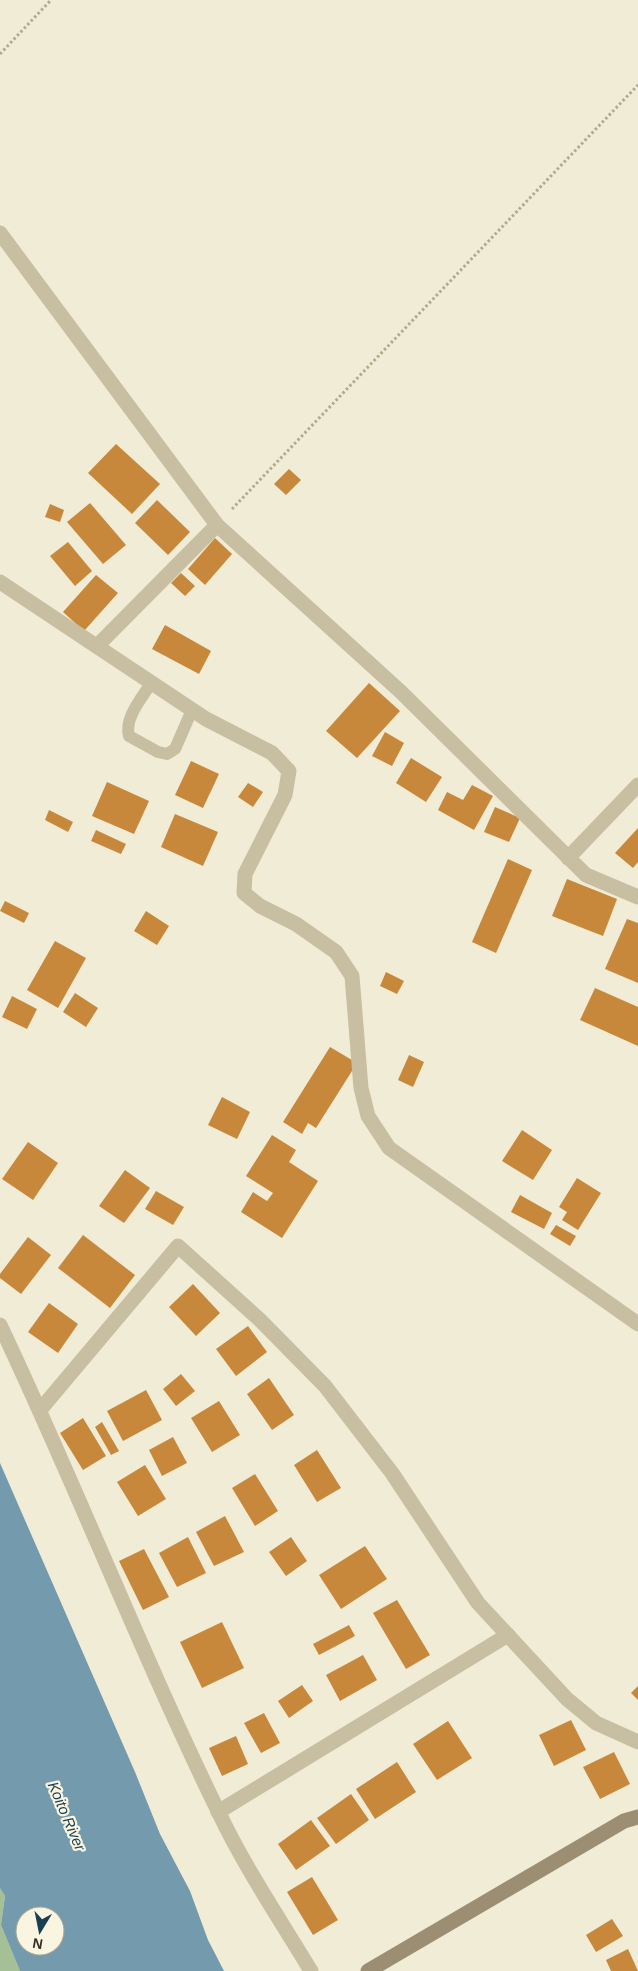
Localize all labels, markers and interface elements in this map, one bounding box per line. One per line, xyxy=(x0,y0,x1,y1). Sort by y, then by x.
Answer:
water label: Koito River xyxy=(45,1779,90,1854)
north arrow xyxy=(15,1906,65,1956)
text: N xyxy=(31,1935,44,1953)

